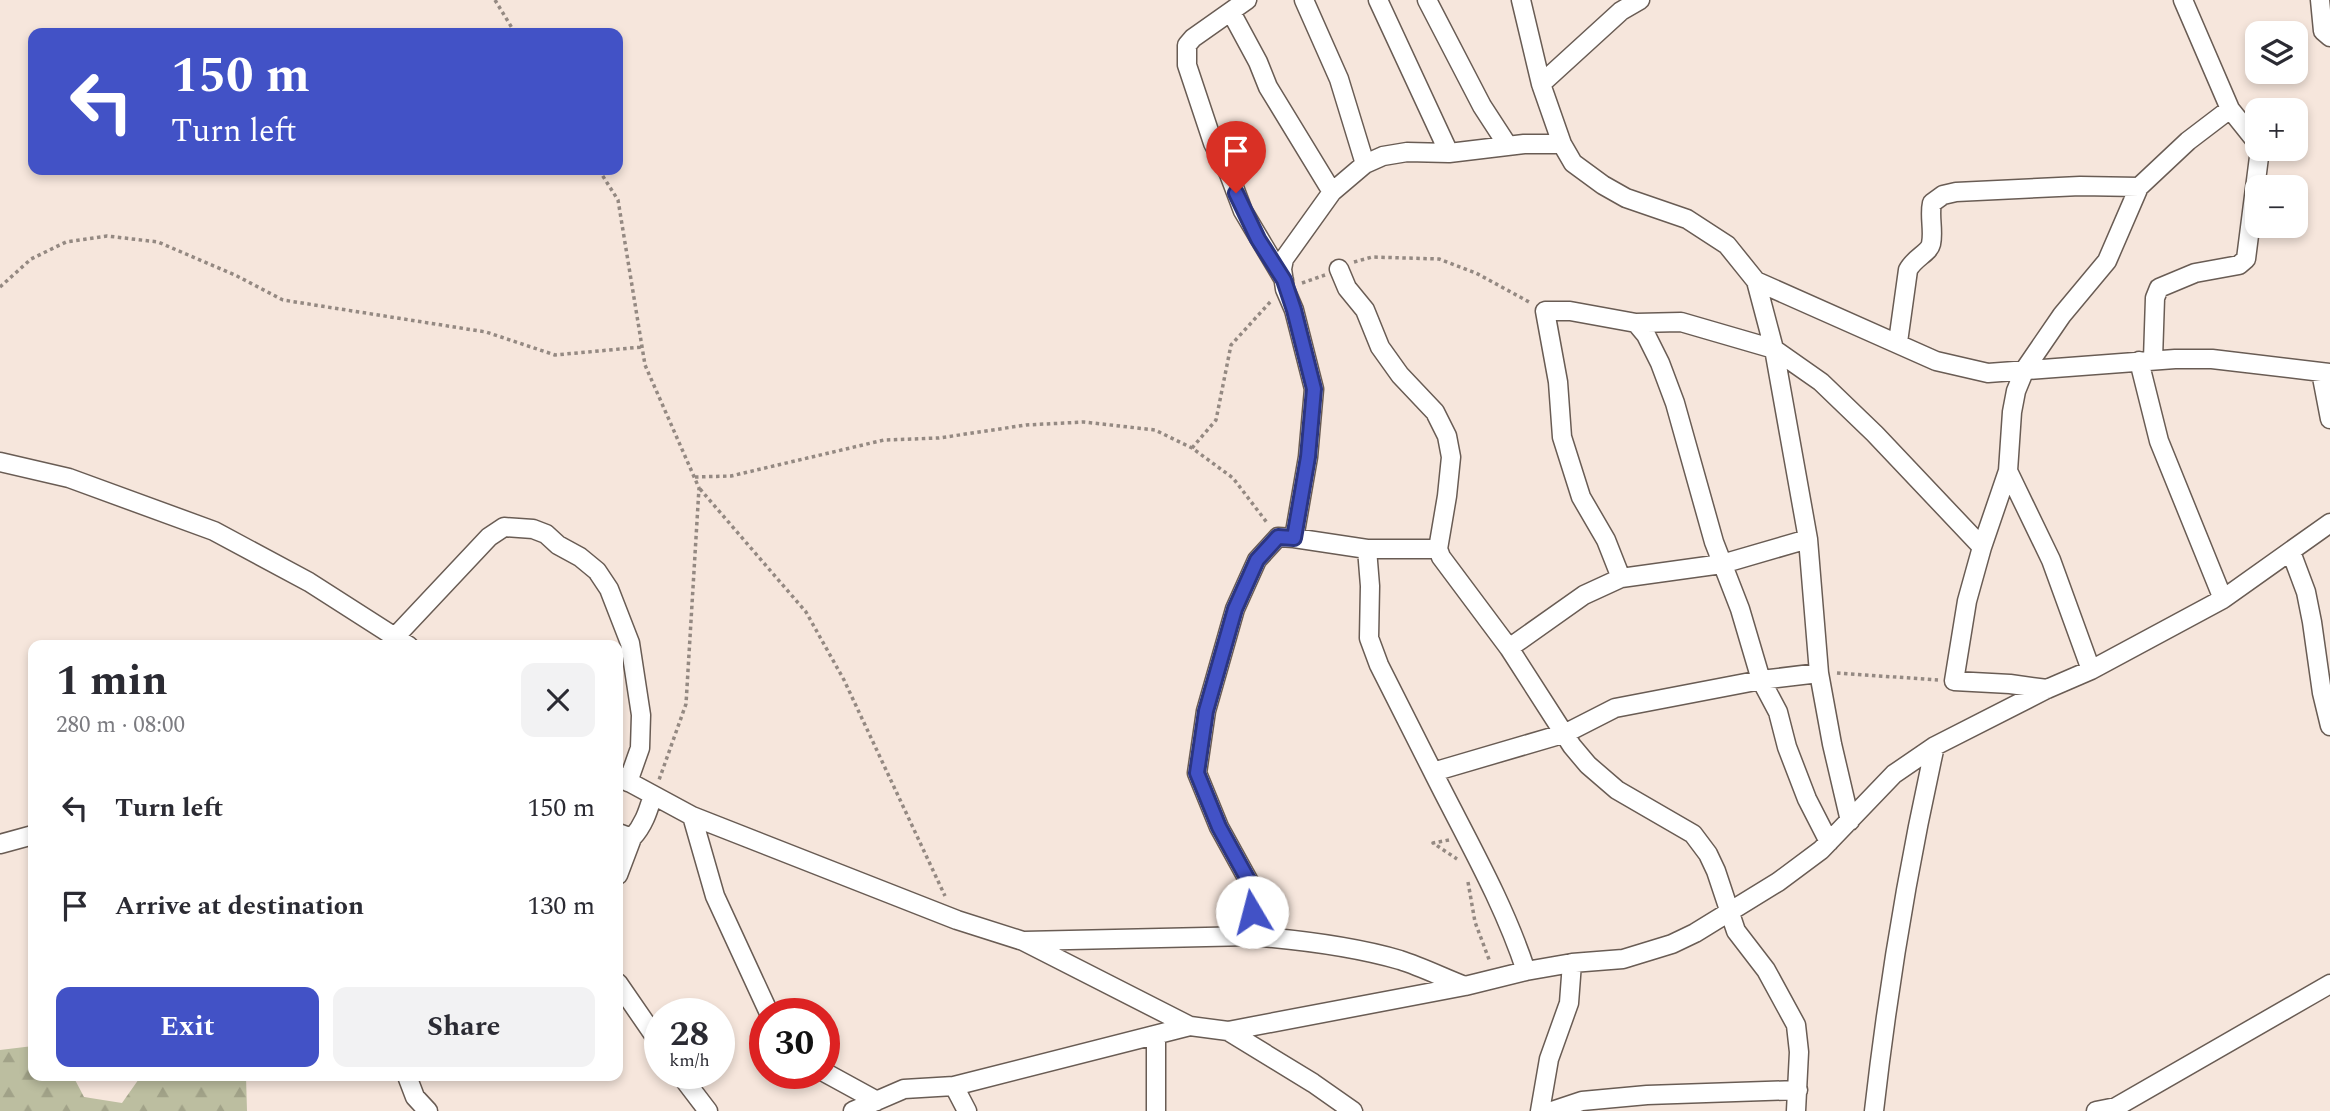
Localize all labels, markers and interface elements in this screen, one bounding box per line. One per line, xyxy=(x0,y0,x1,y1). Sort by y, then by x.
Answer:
map controls xyxy=(2245,21,2308,238)
button: layers xyxy=(2245,21,2308,84)
text: 150 m xyxy=(171,39,310,114)
icon: left xyxy=(56,56,147,147)
button: + xyxy=(2245,98,2308,161)
text: Turn left xyxy=(171,107,297,156)
pin xyxy=(1206,121,1266,193)
icon: arrive xyxy=(1217,132,1255,170)
button: − xyxy=(2245,175,2308,238)
text: 1 min xyxy=(56,650,168,713)
button: close xyxy=(521,663,595,737)
text: 280 m · 08:00 xyxy=(56,708,185,743)
text: Turn left xyxy=(115,788,223,828)
text: 150 m xyxy=(527,788,595,828)
icon: left xyxy=(56,789,94,827)
position arrow xyxy=(1215,875,1289,949)
text: Arrive at destination xyxy=(115,886,364,926)
text: 130 m xyxy=(527,886,595,926)
icon: arrive xyxy=(56,887,94,925)
button: Exit xyxy=(56,987,319,1067)
button: Share xyxy=(333,987,595,1067)
speed limit sign: 30 xyxy=(749,998,840,1089)
text: 28 xyxy=(670,1008,709,1061)
text: km/h xyxy=(669,1047,710,1074)

